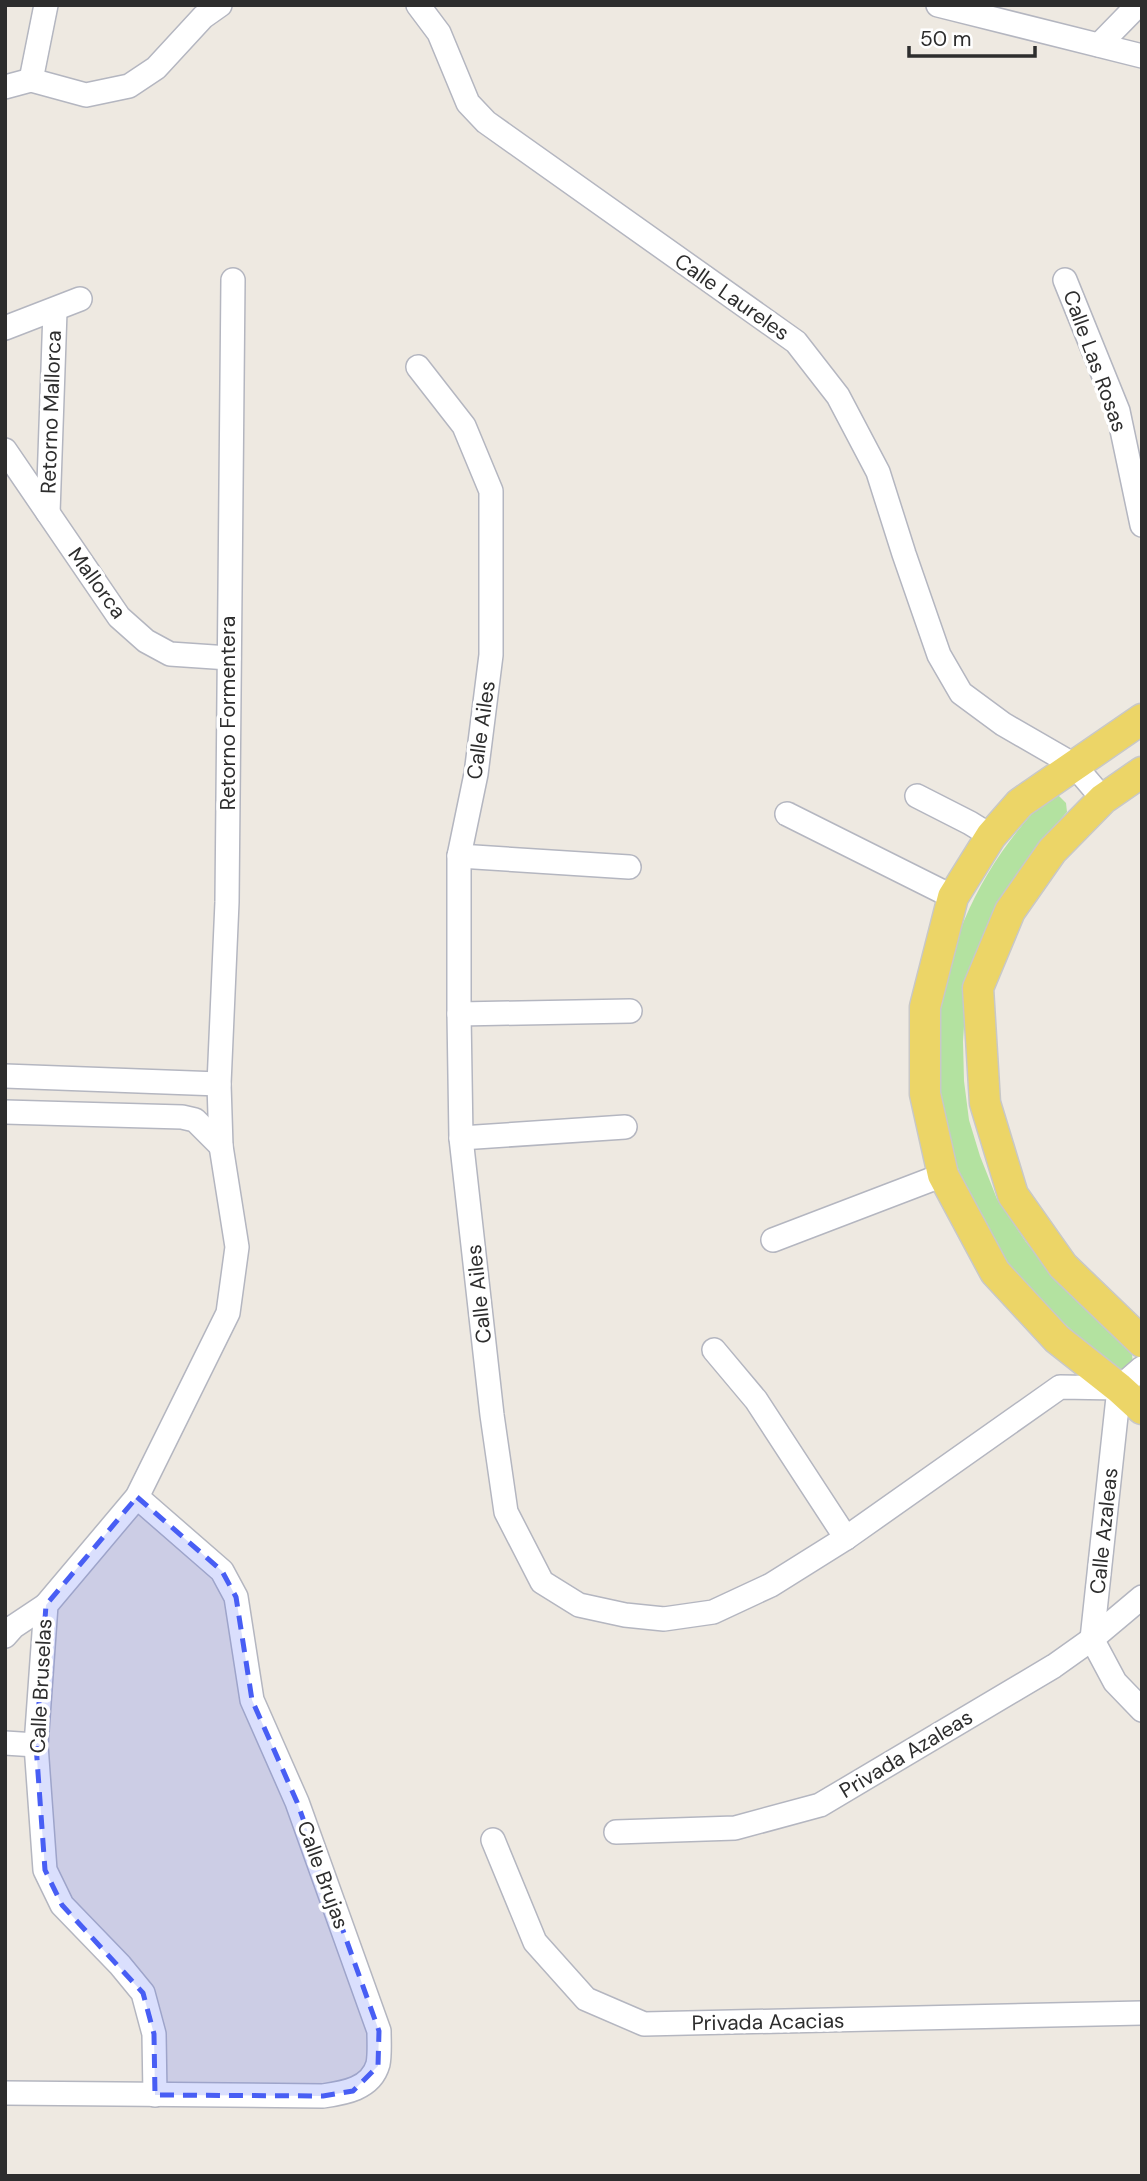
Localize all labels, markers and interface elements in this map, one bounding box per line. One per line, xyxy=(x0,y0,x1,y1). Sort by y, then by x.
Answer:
scale bar xyxy=(909,14,1035,58)
text: 50 m xyxy=(920,25,971,53)
street label: Calle Laureles xyxy=(669,247,795,347)
street label: Calle Las Rosas xyxy=(1056,286,1134,436)
street label: Retorno Mallorca xyxy=(34,330,68,494)
street label: Mallorca xyxy=(62,542,132,624)
street label: Retorno Formentera xyxy=(214,616,242,810)
street label: Calle Ailes xyxy=(460,679,502,781)
street label: Calle Ailes xyxy=(460,1243,498,1345)
street label: Calle Azaleas xyxy=(1083,1466,1125,1596)
street label: Calle Bruselas xyxy=(23,1618,59,1754)
street label: Privada Azaleas xyxy=(834,1703,978,1805)
street label: Calle Brujas xyxy=(291,1817,355,1933)
street label: Privada Acacias xyxy=(691,2007,845,2037)

